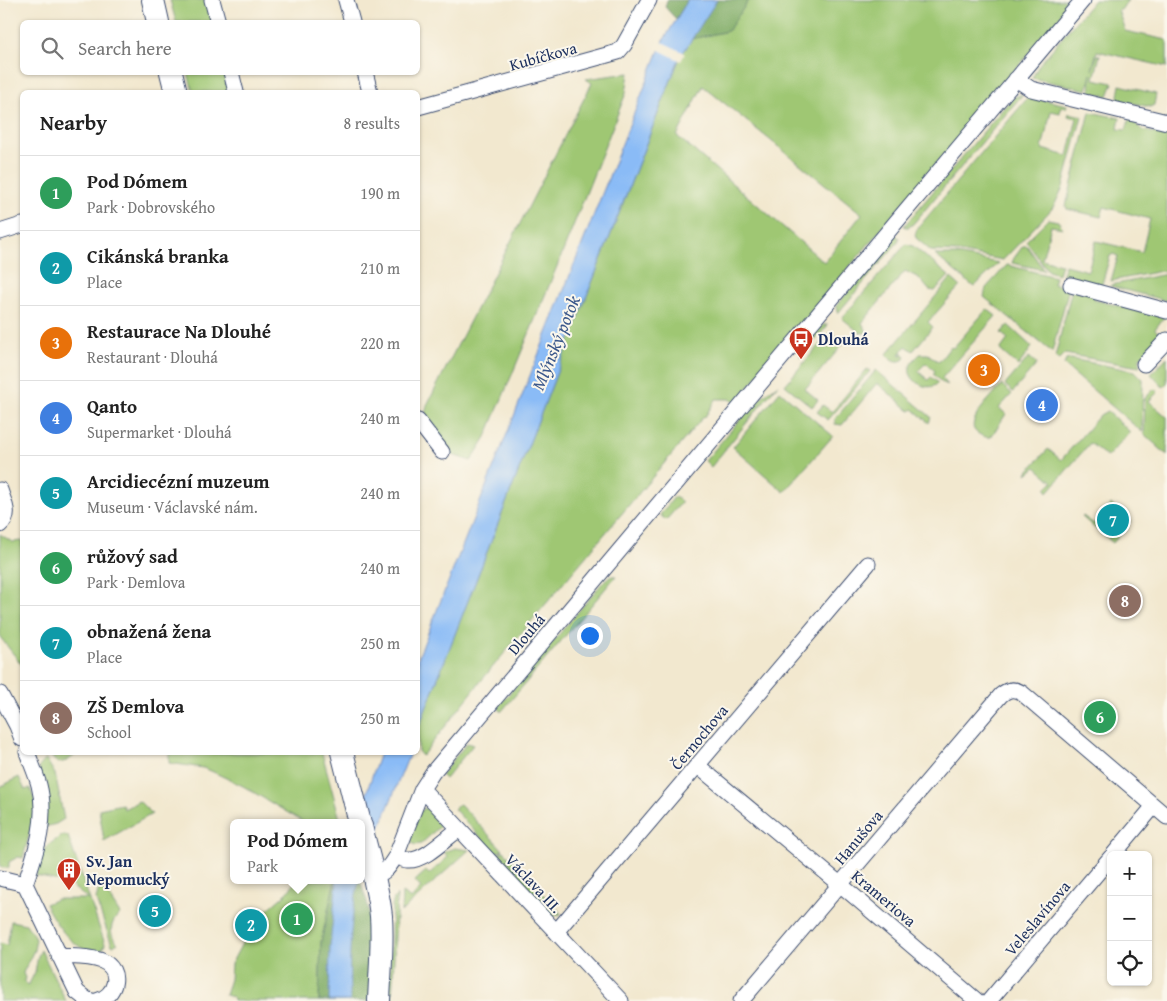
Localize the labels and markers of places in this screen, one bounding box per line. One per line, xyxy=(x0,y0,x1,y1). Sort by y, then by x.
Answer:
bus stop icon: Dlouhá xyxy=(788,326,814,360)
place label: Dlouhá xyxy=(818,327,870,351)
pin: 3 xyxy=(968,351,1000,389)
pin: 4 xyxy=(1026,386,1058,424)
pin: 7 xyxy=(1097,501,1129,539)
pin: 8 xyxy=(1109,582,1141,620)
pin: 6 xyxy=(1084,698,1116,736)
place label: Sv. Jan Nepomucký xyxy=(86,849,170,891)
building icon: Sv. Jan Nepomucký xyxy=(56,857,82,891)
pin: 5 xyxy=(139,892,171,930)
pin: 1 xyxy=(281,900,313,938)
pin: 2 xyxy=(235,906,267,944)

